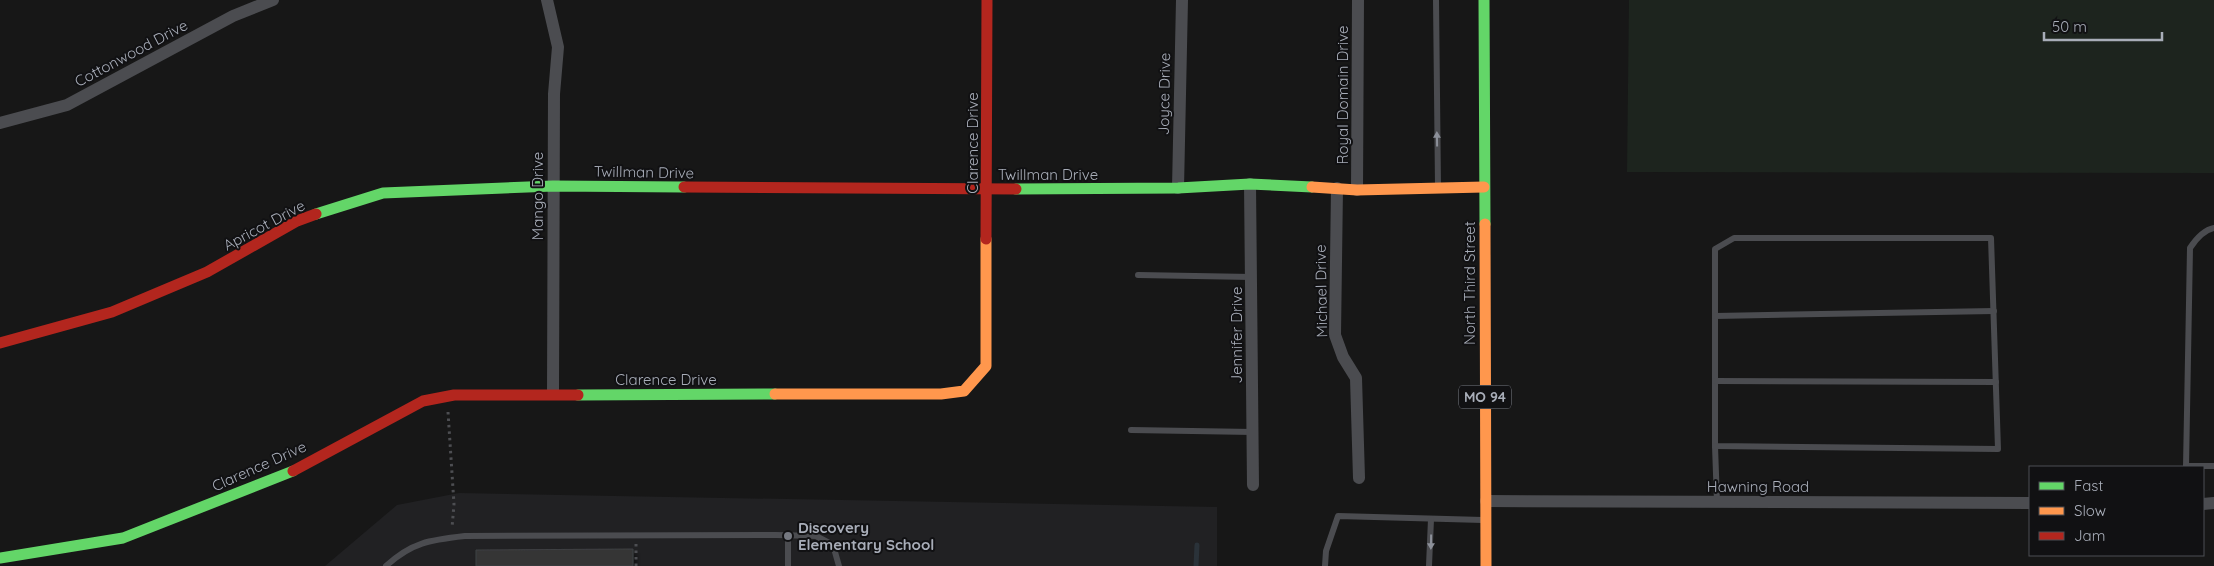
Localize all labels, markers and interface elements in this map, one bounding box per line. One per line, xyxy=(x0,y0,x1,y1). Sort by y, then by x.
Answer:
scale bar xyxy=(2044,10,2162,42)
street label: Cottonwood Drive xyxy=(71,15,191,91)
text: 50 m xyxy=(2052,17,2087,36)
street label: Royal Domain Drive xyxy=(1333,25,1352,165)
street label: Joyce Drive xyxy=(1154,53,1174,135)
street label: Clarence Drive xyxy=(963,92,982,194)
one-way arrow xyxy=(1433,131,1441,147)
street label: Mango Drive xyxy=(528,152,547,240)
street label: Twillman Drive xyxy=(594,162,694,182)
street label: Twillman Drive xyxy=(998,165,1098,184)
street label: Apricot Drive xyxy=(220,196,308,254)
street label: North Third Street xyxy=(1460,221,1479,345)
street label: Michael Drive xyxy=(1311,244,1331,338)
street label: Jennifer Drive xyxy=(1227,287,1246,383)
street label: Clarence Drive xyxy=(615,370,717,389)
road number: MO 94 xyxy=(1459,386,1511,408)
street label: Clarence Drive xyxy=(209,437,309,495)
legend xyxy=(2029,466,2204,556)
text: Fast xyxy=(2074,476,2103,495)
street label: Hawning Road xyxy=(1707,477,1809,496)
text: Slow xyxy=(2074,501,2106,520)
place label: Discovery Elementary School xyxy=(798,518,934,554)
text: Jam xyxy=(2074,526,2105,545)
marker: Discovery Elementary School xyxy=(782,530,794,542)
one-way arrow xyxy=(1427,535,1435,551)

